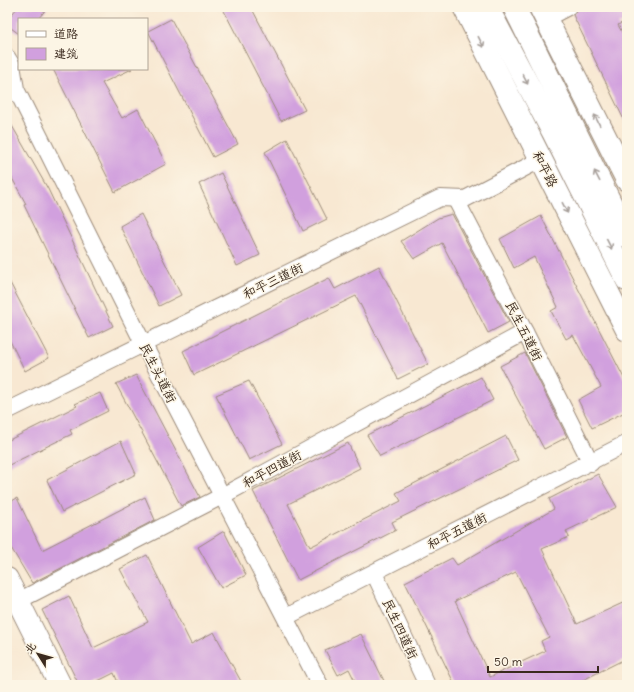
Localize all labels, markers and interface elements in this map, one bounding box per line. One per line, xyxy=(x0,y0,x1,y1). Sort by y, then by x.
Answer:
legend xyxy=(18,18,148,70)
text: 道路 xyxy=(54,26,78,41)
one-way arrow xyxy=(478,36,486,48)
text: 建筑 xyxy=(54,46,78,61)
one-way arrow xyxy=(522,72,529,84)
one-way arrow xyxy=(593,115,600,127)
street label: 和平路 xyxy=(529,148,561,190)
one-way arrow xyxy=(592,170,600,182)
one-way arrow xyxy=(562,202,569,214)
one-way arrow xyxy=(606,238,613,250)
street label: 和平三道街 xyxy=(240,259,306,303)
street label: 民生五道街 xyxy=(502,298,546,364)
street label: 民生头道街 xyxy=(136,340,180,406)
street label: 和平四道街 xyxy=(239,446,305,492)
street label: 和平五道街 xyxy=(424,509,490,553)
street label: 民生四道街 xyxy=(379,596,421,662)
north arrow xyxy=(18,634,58,674)
text: 北 xyxy=(21,639,39,657)
scale bar xyxy=(488,648,598,674)
text: 50 m xyxy=(494,654,523,669)

